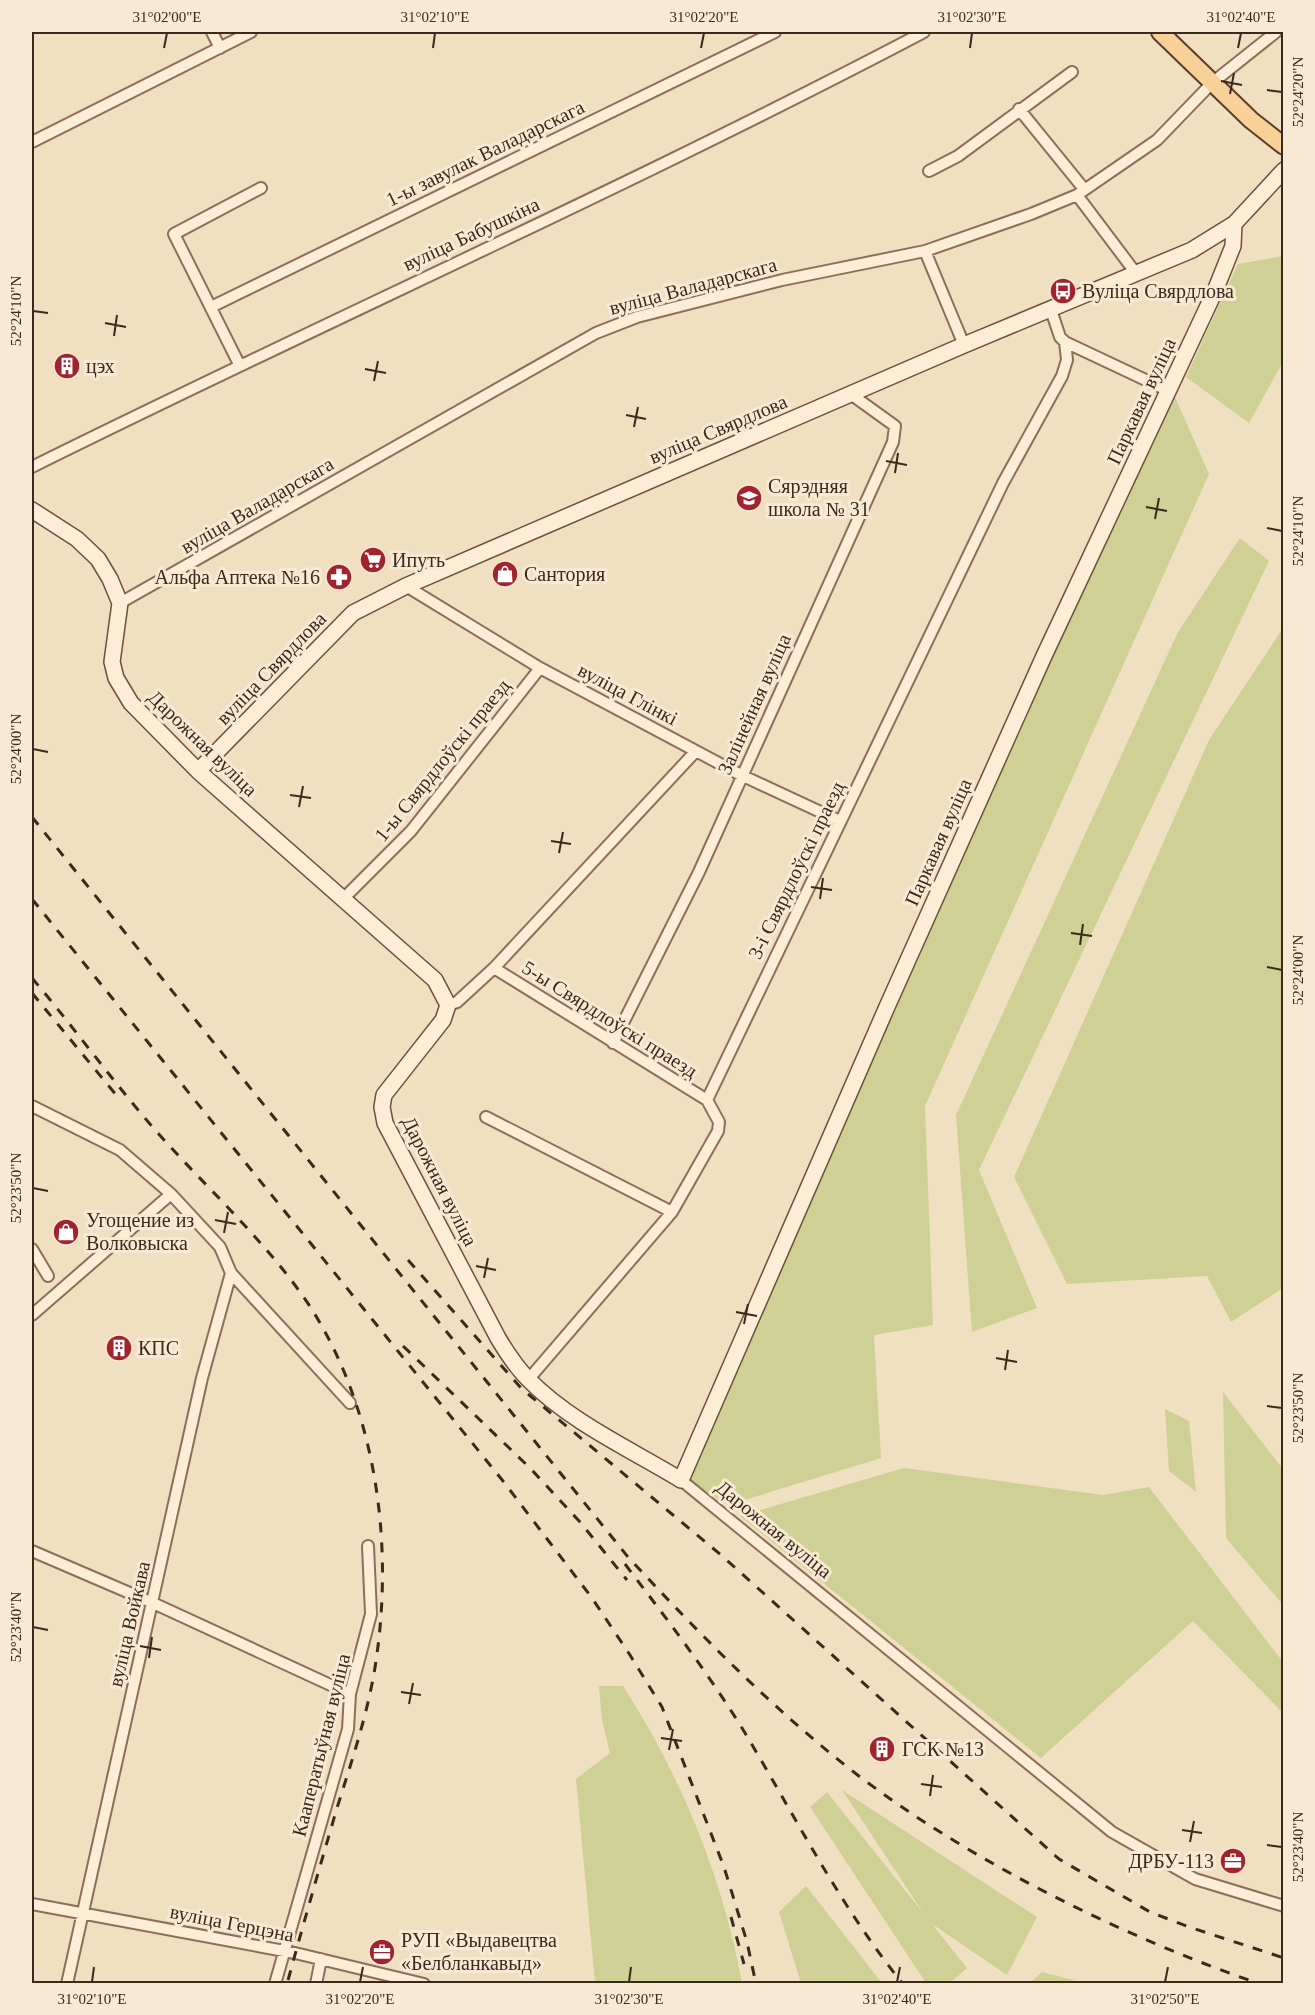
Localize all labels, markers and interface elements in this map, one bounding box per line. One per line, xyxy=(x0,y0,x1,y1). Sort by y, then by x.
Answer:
text: 31°02'00"E xyxy=(133,9,202,25)
text: 31°02'10"E xyxy=(401,9,470,25)
text: 31°02'20"E xyxy=(670,9,739,25)
text: 31°02'30"E xyxy=(938,9,1007,25)
text: 31°02'40"E xyxy=(1207,9,1276,25)
text: 52°24'20"N xyxy=(1290,57,1306,127)
street label: 1-ы завулак Валадарскага xyxy=(382,95,588,212)
street label: вуліца Бабушкіна xyxy=(399,193,543,276)
street label: вуліца Валадарскага xyxy=(607,253,780,320)
text: 52°24'10"N xyxy=(8,276,24,346)
bus stop icon: Вуліца Свярдлова xyxy=(1048,276,1078,306)
place label: Вуліца Свярдлова xyxy=(1082,280,1234,303)
street label: Паркавая вуліца xyxy=(1102,334,1181,468)
building icon: цэх xyxy=(52,351,82,381)
place label: цэх xyxy=(86,355,115,378)
street label: вуліца Свярдлова xyxy=(646,390,791,469)
street label: вуліца Валадарскага xyxy=(177,452,338,559)
place label: Сярэдняя школа № 31 xyxy=(768,475,870,520)
school or university icon: Сярэдняя школа № 31 xyxy=(734,483,764,513)
text: 52°24'10"N xyxy=(1290,496,1306,566)
supermarket icon: Ипуть xyxy=(358,545,388,575)
place label: Ипуть xyxy=(392,549,445,572)
shop icon: Сантория xyxy=(490,559,520,589)
pharmacy icon: Альфа Аптека №16 xyxy=(324,562,354,592)
place label: Сантория xyxy=(524,563,605,586)
place label: Альфа Аптека №16 xyxy=(154,566,320,589)
street label: вуліца Свярдлова xyxy=(212,607,331,729)
street label: Залінейная вуліца xyxy=(713,630,796,778)
street label: вуліца Глінкі xyxy=(574,659,682,731)
street label: 1-ы Свярдлоўскі праезд xyxy=(370,674,515,846)
street label: Дарожная вуліца xyxy=(143,686,262,801)
text: 52°24'00"N xyxy=(8,714,24,784)
street label: Паркавая вуліца xyxy=(900,775,977,909)
street label: 3-і Свярдлоўскі праезд xyxy=(744,778,849,963)
text: 52°24'00"N xyxy=(1290,935,1306,1005)
street label: 5-ы Свярдлоўскі праезд xyxy=(518,956,702,1083)
street label: Дарожная вуліца xyxy=(397,1112,482,1250)
text: 52°23'50"N xyxy=(8,1153,24,1223)
place label: Угощение из Волковыска xyxy=(86,1209,194,1254)
shop icon: Угощение из Волковыска xyxy=(51,1217,81,1247)
building icon: КПС xyxy=(104,1333,134,1363)
place label: КПС xyxy=(138,1337,179,1359)
text: 52°23'50"N xyxy=(1290,1373,1306,1443)
street label: Дарожная вуліца xyxy=(711,1476,836,1583)
street label: вуліца Войкава xyxy=(104,1559,155,1689)
text: 52°23'40"N xyxy=(8,1592,24,1662)
street label: Кааператыўная вуліца xyxy=(288,1651,355,1839)
building icon: ГСК №13 xyxy=(867,1734,897,1764)
place label: ГСК №13 xyxy=(902,1738,984,1760)
text: 52°23'40"N xyxy=(1290,1812,1306,1882)
office icon: ДРБУ-113 xyxy=(1218,1846,1248,1876)
place label: ДРБУ-113 xyxy=(1128,1850,1214,1873)
street label: вуліца Герцэна xyxy=(168,1900,296,1947)
place label: РУП «Выдавецтва «Белбланкавыд» xyxy=(401,1929,557,1975)
office icon: РУП «Выдавецтва «Белбланкавыд» xyxy=(367,1937,397,1967)
text: 31°02'10"E xyxy=(58,1991,127,2007)
text: 31°02'20"E xyxy=(326,1991,395,2007)
text: 31°02'30"E xyxy=(595,1991,664,2007)
text: 31°02'40"E xyxy=(863,1991,932,2007)
text: 31°02'50"E xyxy=(1131,1991,1200,2007)

